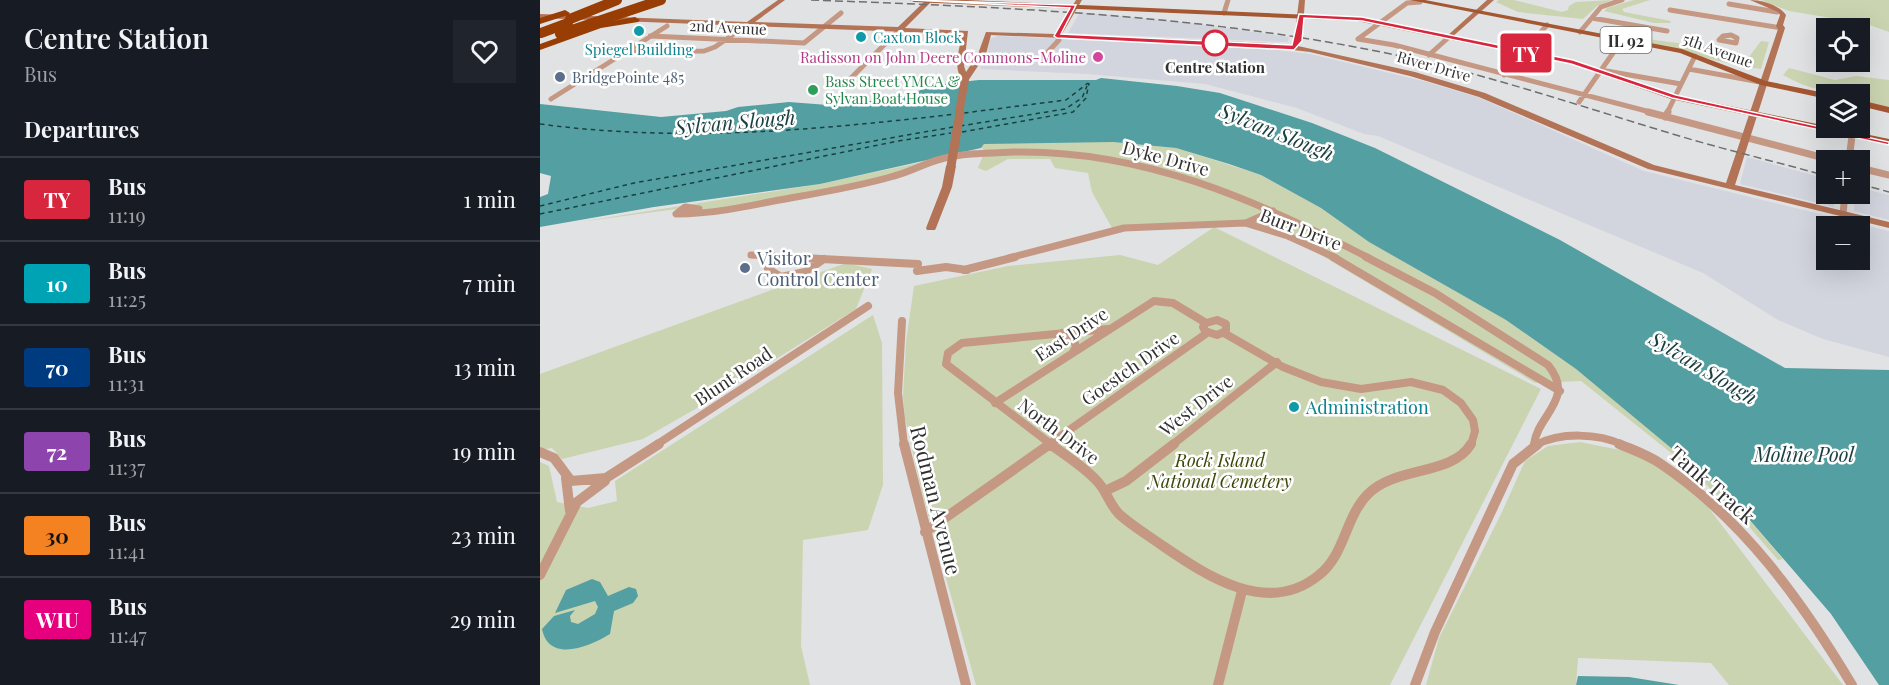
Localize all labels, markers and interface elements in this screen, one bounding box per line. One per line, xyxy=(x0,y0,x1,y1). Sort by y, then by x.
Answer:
street label: 2nd Avenue xyxy=(689,15,767,39)
map controls xyxy=(1816,18,1870,270)
button: locate xyxy=(1816,18,1870,72)
text: Centre Station xyxy=(24,19,209,56)
button: heart xyxy=(453,20,516,83)
marker: Spiegel Building xyxy=(632,24,646,38)
place label: Caxton Block xyxy=(873,27,963,47)
road number: IL 92 xyxy=(1600,27,1652,53)
street label: 5th Avenue xyxy=(1680,28,1756,72)
marker: Caxton Block xyxy=(854,30,868,44)
marker: Centre Station xyxy=(1202,30,1228,56)
line badge: TY xyxy=(1499,34,1553,72)
place label: Spiegel Building xyxy=(585,39,693,59)
text: TY xyxy=(1512,39,1540,67)
street label: River Drive xyxy=(1395,46,1473,86)
place label: Radisson on John Deere Commons-Moline xyxy=(800,47,1086,67)
marker: Radisson on John Deere Commons-Moline xyxy=(1091,50,1105,64)
place label: Centre Station xyxy=(1165,57,1266,77)
text: Bus xyxy=(24,60,57,87)
place label: BridgePointe 485 xyxy=(572,67,684,87)
marker: BridgePointe 485 xyxy=(553,70,567,84)
place label: Bass Street YMCA & Sylvan Boat House xyxy=(825,71,961,108)
marker: Bass Street YMCA & Sylvan Boat House xyxy=(806,83,820,97)
button: layers xyxy=(1816,84,1870,138)
water label: Sylvan Slough xyxy=(1215,95,1338,166)
water label: Sylvan Slough xyxy=(673,102,796,140)
text: Departures xyxy=(24,114,139,144)
street label: Dyke Drive xyxy=(1120,135,1212,181)
button: + xyxy=(1816,150,1870,204)
text: Bus xyxy=(108,171,146,201)
text: 1 min xyxy=(463,184,516,214)
text: TY xyxy=(43,185,71,213)
text: 11:19 xyxy=(108,201,146,228)
street label: Burr Drive xyxy=(1257,202,1345,256)
button: − xyxy=(1816,216,1870,270)
place label: Visitor Control Center xyxy=(756,246,879,291)
text: Bus xyxy=(108,255,146,285)
marker: Visitor Control Center xyxy=(738,261,752,275)
text: 7 min xyxy=(463,268,516,298)
text: 10 xyxy=(46,269,68,297)
text: 11:25 xyxy=(108,285,146,312)
street label: East Drive xyxy=(1030,301,1112,367)
water label: Sylvan Slough xyxy=(1644,324,1763,410)
street label: Goestch Drive xyxy=(1076,326,1184,410)
text: Bus xyxy=(108,339,146,369)
street label: Blunt Road xyxy=(689,341,777,411)
text: 13 min xyxy=(454,352,516,382)
text: 70 xyxy=(45,353,69,381)
text: 11:31 xyxy=(108,369,145,396)
street label: West Drive xyxy=(1154,369,1238,442)
street label: North Drive xyxy=(1014,393,1104,469)
place label: Administration xyxy=(1305,395,1429,419)
marker: Administration xyxy=(1287,400,1301,414)
street label: Rodman Avenue xyxy=(905,422,969,578)
text: Bus xyxy=(108,423,146,453)
text: 19 min xyxy=(452,436,516,466)
text: 72 xyxy=(47,437,67,465)
street label: Tank Track xyxy=(1664,439,1763,530)
water label: Moline Pool xyxy=(1753,440,1855,467)
park label: Rock Island National Cemetery xyxy=(1146,448,1292,493)
text: 11:37 xyxy=(108,453,145,480)
text: Bus xyxy=(108,507,146,537)
text: 23 min xyxy=(451,520,516,550)
text: 30 xyxy=(45,521,69,549)
text: 11:41 xyxy=(108,537,145,564)
text: Bus xyxy=(109,591,147,621)
text: 29 min xyxy=(450,604,516,634)
text: WIU xyxy=(36,605,79,633)
text: 11:47 xyxy=(109,621,147,648)

